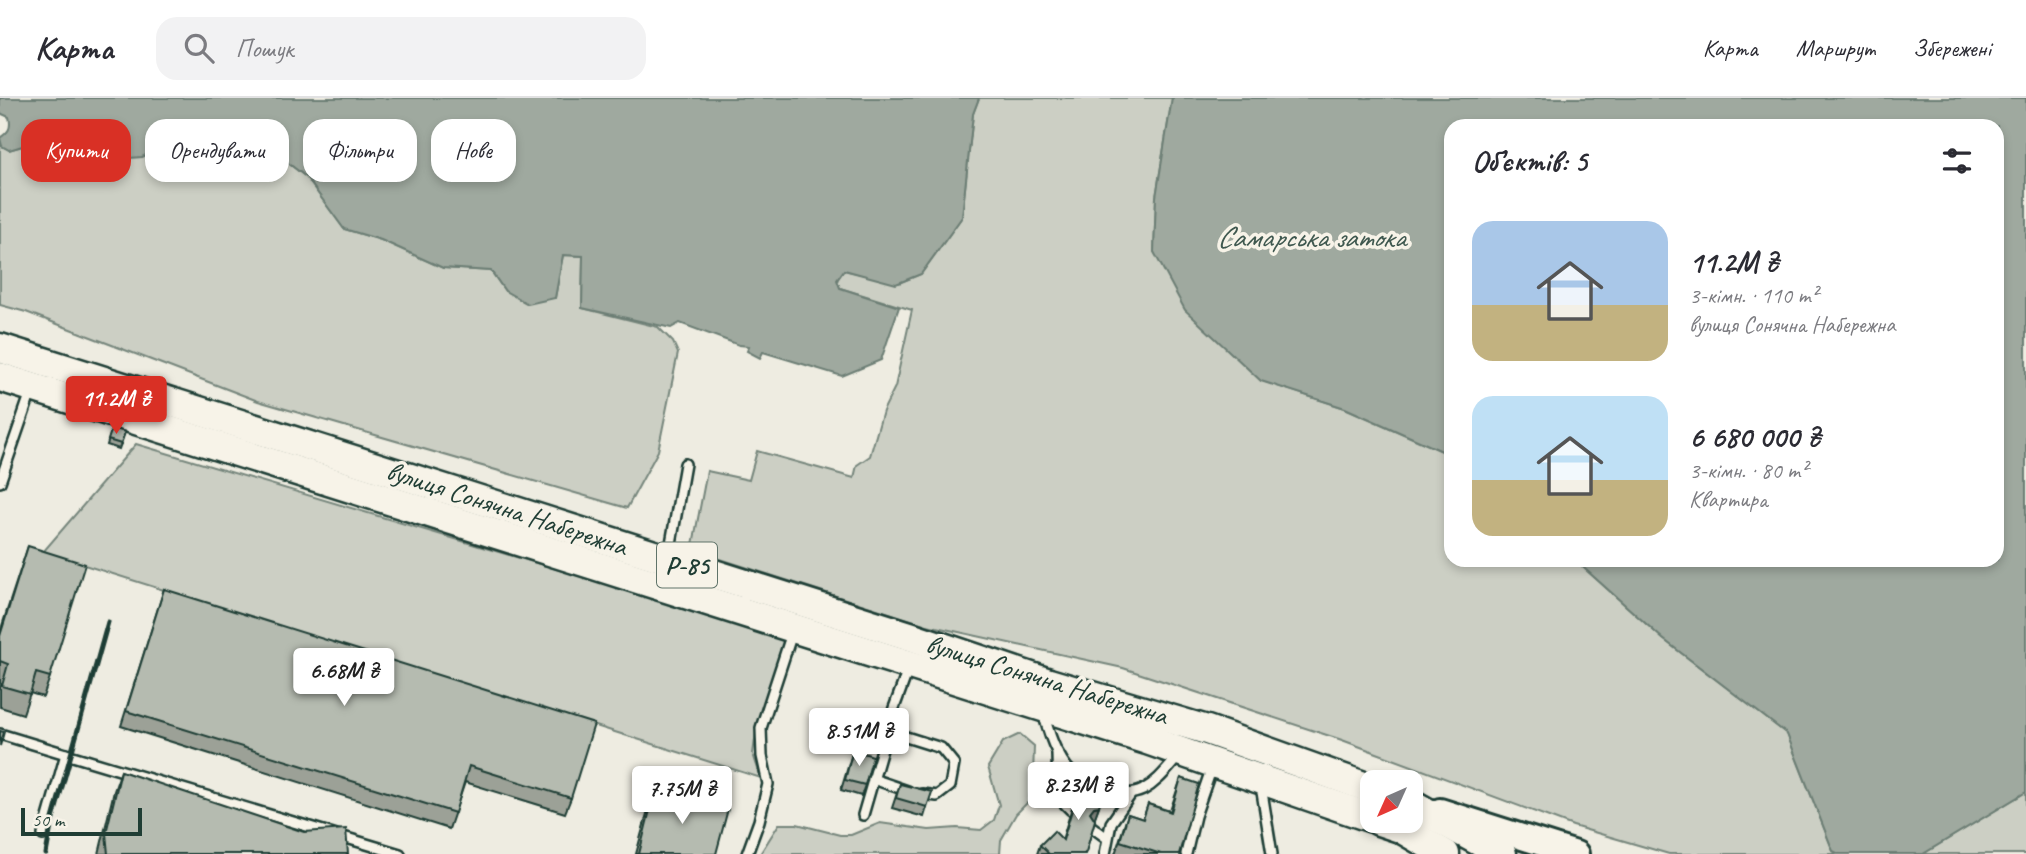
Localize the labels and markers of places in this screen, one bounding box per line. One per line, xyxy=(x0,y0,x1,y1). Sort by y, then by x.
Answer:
pin: 11.2M ₴ xyxy=(51,376,181,436)
pin: 6.68M ₴ xyxy=(279,648,409,708)
pin: 8.51M ₴ xyxy=(794,708,924,768)
pin: 8.23M ₴ xyxy=(1013,762,1143,822)
pin: 7.75M ₴ xyxy=(617,766,747,826)

